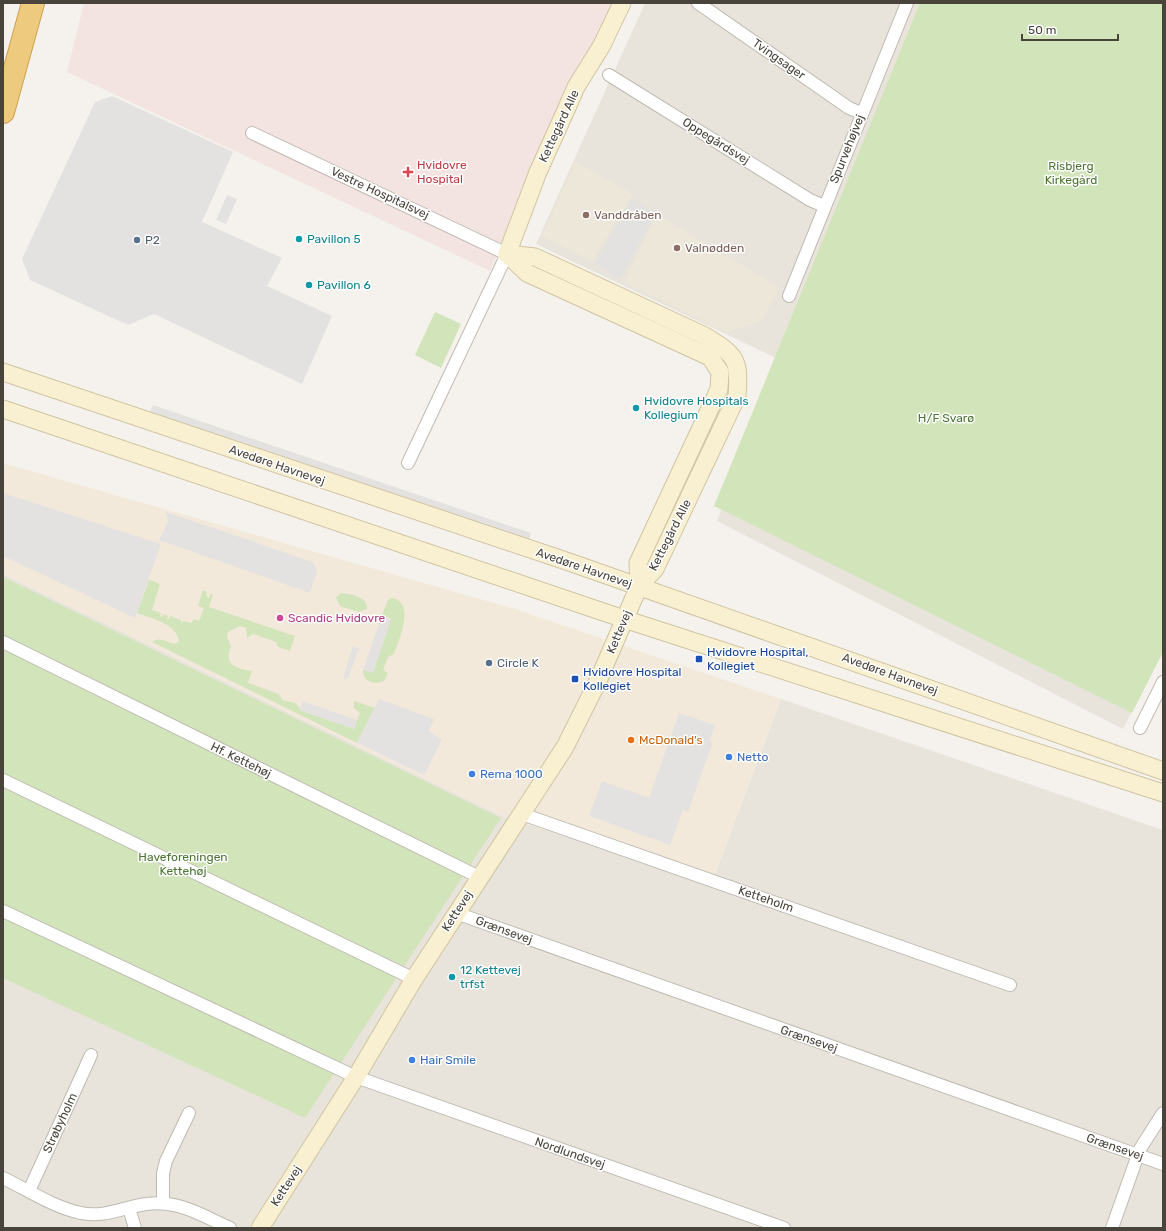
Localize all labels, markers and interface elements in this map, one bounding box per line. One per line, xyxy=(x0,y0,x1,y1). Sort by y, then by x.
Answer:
scale bar xyxy=(1022,16,1118,42)
text: 50 m xyxy=(1028,23,1056,37)
street label: Tvingsager xyxy=(750,36,808,83)
street label: Kettegård Alle xyxy=(536,87,582,164)
street label: Spurvehøjvej xyxy=(827,113,867,185)
street label: Oppegårdsvej xyxy=(680,115,752,167)
place label: Hvidovre Hospital xyxy=(417,158,467,186)
park label: Risbjerg Kirkegård xyxy=(1045,159,1097,187)
street label: Vestre Hospitalsvej xyxy=(329,164,431,222)
marker: Hvidovre Hospital xyxy=(402,166,414,178)
place label: Vanddråben xyxy=(594,208,662,222)
marker: Vanddråben xyxy=(581,210,591,220)
place label: Pavillon 5 xyxy=(307,232,361,246)
place label: P2 xyxy=(145,233,160,247)
marker: Pavillon 5 xyxy=(294,234,304,244)
marker: P2 xyxy=(132,235,142,245)
place label: Valnødden xyxy=(685,241,744,255)
marker: Valnødden xyxy=(672,243,682,253)
place label: Pavillon 6 xyxy=(317,278,371,292)
marker: Pavillon 6 xyxy=(304,280,314,290)
place label: Hvidovre Hospitals Kollegium xyxy=(644,394,749,422)
marker: Hvidovre Hospitals Kollegium xyxy=(631,403,641,413)
park label: H/F Svarø xyxy=(918,411,974,425)
street label: Avedøre Havnevej xyxy=(227,442,327,488)
street label: Kettegård Alle xyxy=(646,497,694,573)
street label: Avedøre Havnevej xyxy=(534,545,634,591)
street label: Kettevej xyxy=(604,608,634,656)
place label: Scandic Hvidovre xyxy=(288,611,386,625)
marker: Scandic Hvidovre xyxy=(275,613,285,623)
place label: Hvidovre Hospital, Kollegiet xyxy=(707,645,809,673)
street label: Avedøre Havnevej xyxy=(840,650,940,698)
marker: Hvidovre Hospital, Kollegiet xyxy=(694,654,704,664)
place label: Circle K xyxy=(497,656,540,670)
marker: Circle K xyxy=(484,658,494,668)
place label: Hvidovre Hospital Kollegiet xyxy=(583,665,682,693)
marker: Hvidovre Hospital Kollegiet xyxy=(570,674,580,684)
place label: McDonald's xyxy=(639,733,703,747)
marker: McDonald's xyxy=(626,735,636,745)
street label: Hf. Kettehøj xyxy=(208,739,274,781)
place label: Netto xyxy=(737,750,768,764)
marker: Netto xyxy=(724,752,734,762)
place label: Rema 1000 xyxy=(480,767,543,781)
marker: Rema 1000 xyxy=(467,769,477,779)
park label: Haveforeningen Kettehøj xyxy=(138,850,228,878)
street label: Ketteholm xyxy=(737,883,795,915)
street label: Kettevej xyxy=(439,888,475,934)
street label: Grænsevej xyxy=(474,913,534,947)
place label: 12 Kettevej trfst xyxy=(460,963,521,991)
marker: 12 Kettevej trfst xyxy=(447,972,457,982)
street label: Grænsevej xyxy=(779,1023,839,1055)
place label: Hair Smile xyxy=(420,1053,476,1067)
marker: Hair Smile xyxy=(407,1055,417,1065)
street label: Strøbyholm xyxy=(40,1091,80,1155)
street label: Grænsevej xyxy=(1085,1131,1145,1163)
street label: Nordlundsvej xyxy=(533,1134,607,1172)
street label: Kettevej xyxy=(268,1163,304,1209)

